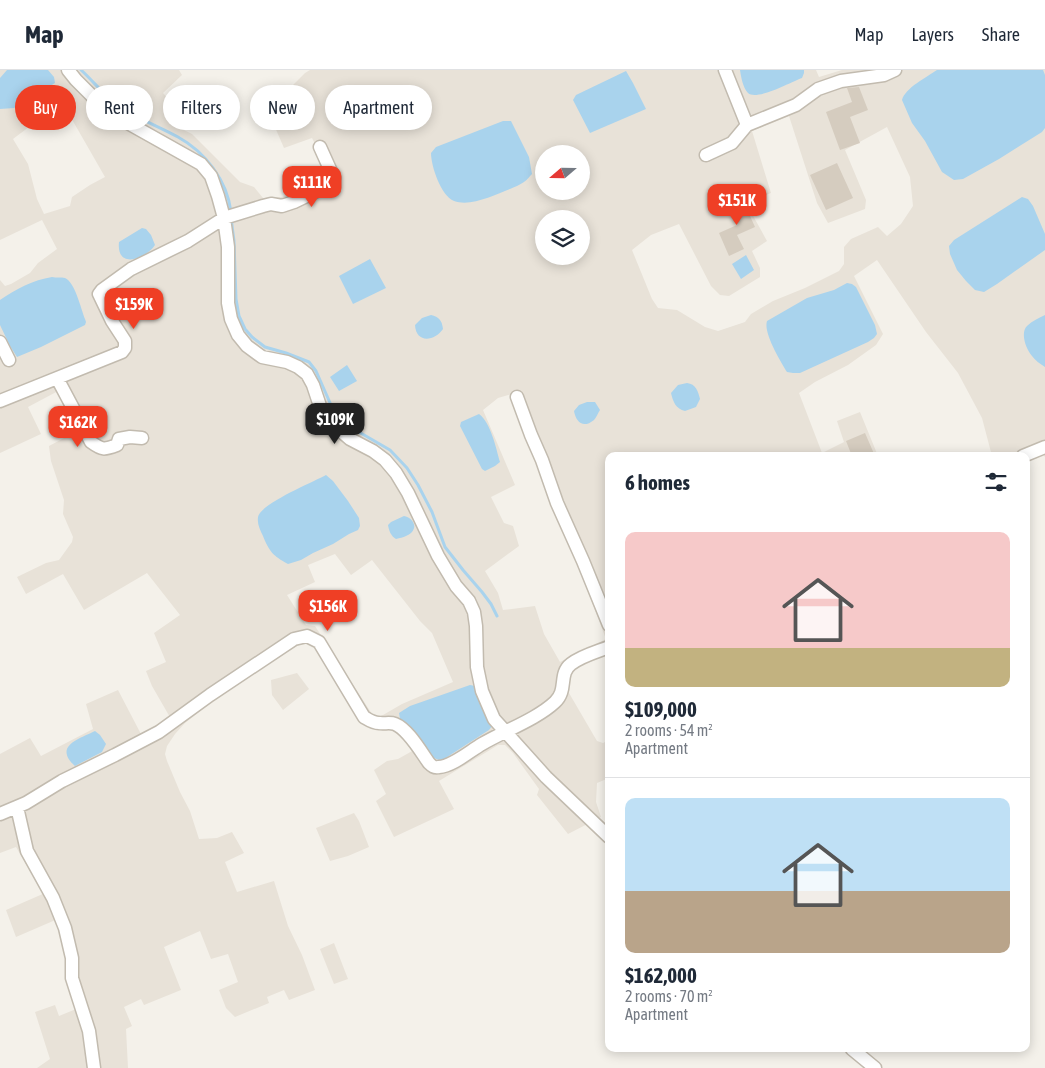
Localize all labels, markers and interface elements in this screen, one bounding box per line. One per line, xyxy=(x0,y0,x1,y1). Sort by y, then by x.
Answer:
text: Map xyxy=(25,21,64,48)
text: Map xyxy=(854,24,883,45)
text: Layers xyxy=(911,24,954,45)
text: Share xyxy=(982,24,1020,45)
chip: Buy xyxy=(15,85,76,130)
chip: Rent xyxy=(86,85,153,130)
chip: Filters xyxy=(163,85,240,130)
chip: New xyxy=(250,85,315,130)
chip: Apartment xyxy=(325,85,432,130)
north arrow xyxy=(535,145,590,200)
map controls xyxy=(535,145,590,265)
pin: $111K xyxy=(277,166,347,208)
text: $111K xyxy=(293,173,331,191)
pin: $151K xyxy=(702,184,772,226)
text: $151K xyxy=(718,191,756,209)
button: layers xyxy=(535,210,590,265)
pin: $159K xyxy=(99,288,169,330)
text: $159K xyxy=(115,295,153,313)
pin: $109K xyxy=(300,402,370,445)
pin: $162K xyxy=(43,406,113,448)
text: $109K xyxy=(316,410,354,428)
text: $162K xyxy=(59,413,97,431)
icon: filters xyxy=(982,468,1010,496)
text: 6 homes xyxy=(625,470,690,494)
icon: home xyxy=(773,565,863,655)
pin: $156K xyxy=(293,590,363,632)
text: $156K xyxy=(309,597,347,615)
text: $109,000 xyxy=(625,697,697,721)
text: 2 rooms · 54 m² xyxy=(625,721,713,739)
text: Apartment xyxy=(625,739,688,757)
icon: home xyxy=(773,830,863,920)
text: $162,000 xyxy=(625,963,697,987)
text: 2 rooms · 70 m² xyxy=(625,987,713,1005)
text: Apartment xyxy=(625,1005,688,1023)

